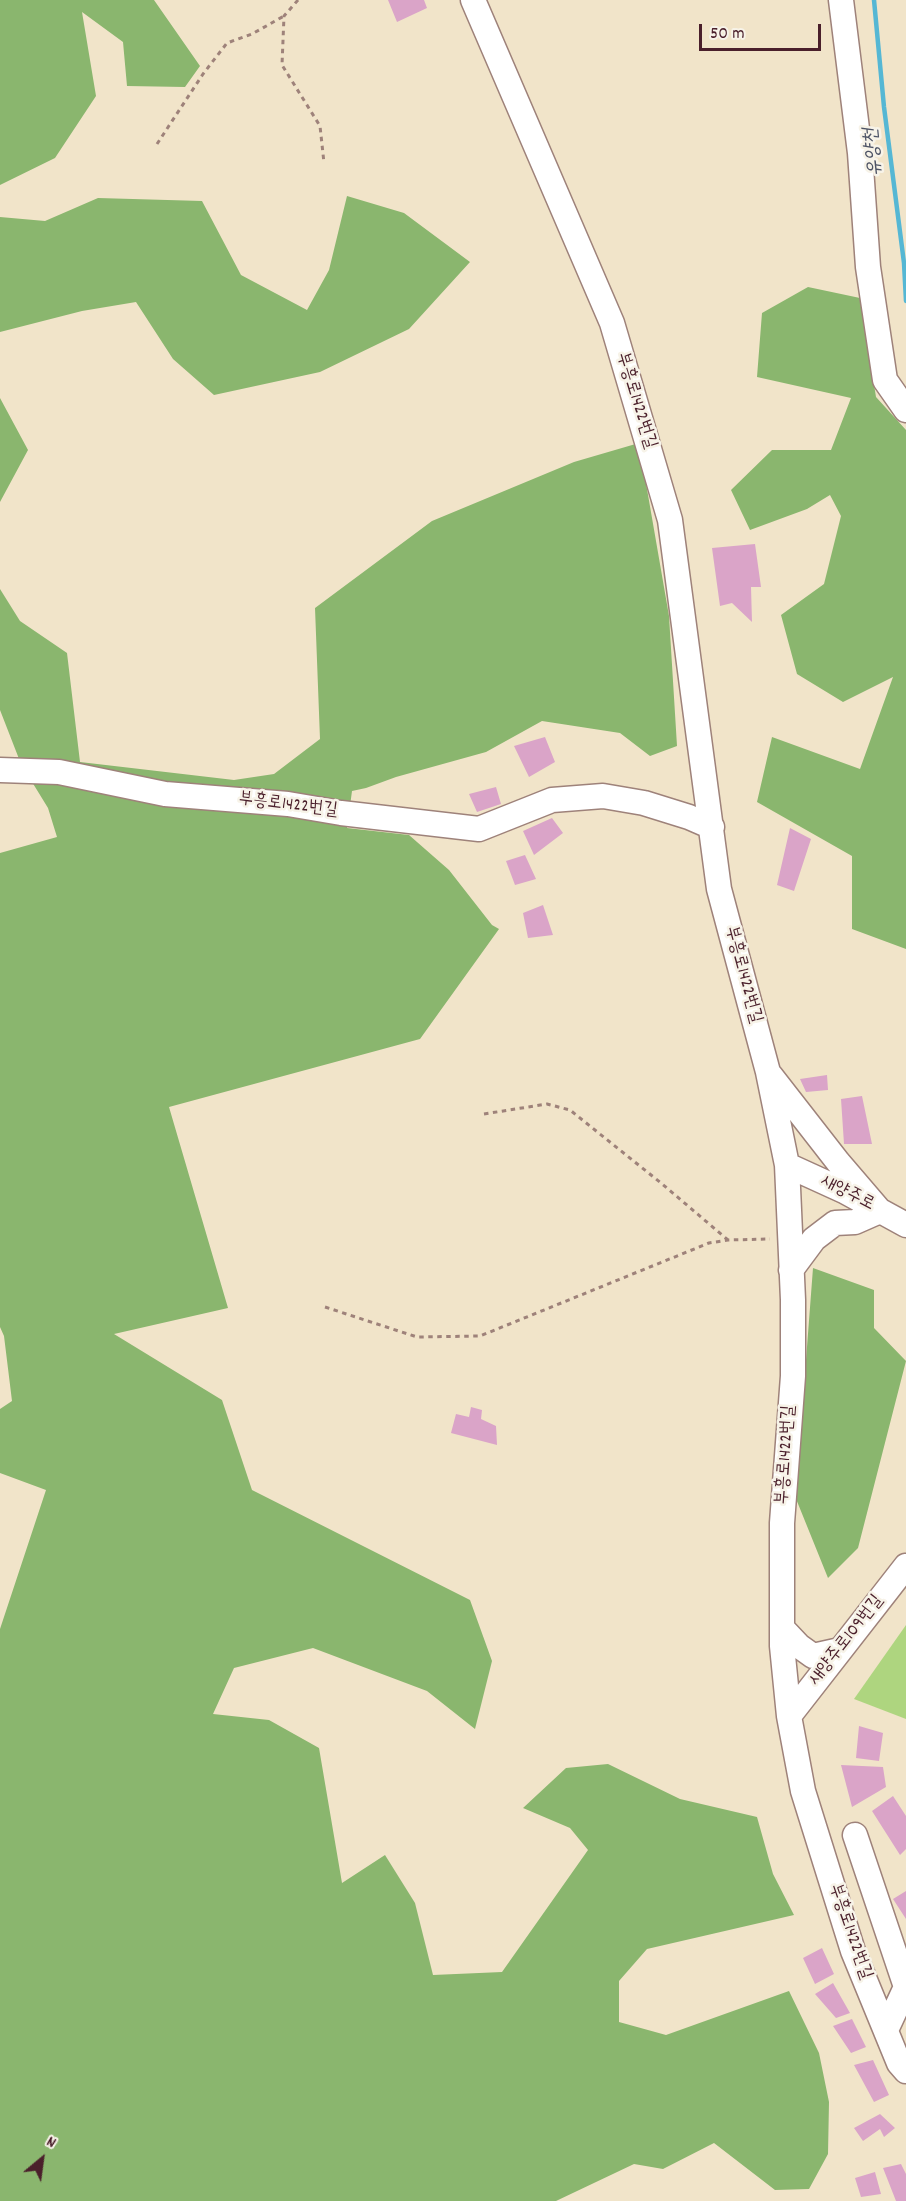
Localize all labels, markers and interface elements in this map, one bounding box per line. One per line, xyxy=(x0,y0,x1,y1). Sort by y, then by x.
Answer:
scale bar xyxy=(702,12,824,50)
text: 50 m xyxy=(710,22,745,47)
water label: 유양천 xyxy=(861,127,889,177)
street label: 부흥로1422번길 xyxy=(610,350,660,452)
street label: 부흥로1422번길 xyxy=(237,789,339,823)
street label: 부흥로1422번길 xyxy=(719,924,765,1026)
street label: 새양주로 xyxy=(816,1171,878,1217)
street label: 부흥로1422번길 xyxy=(773,1405,801,1505)
street label: 새양주로109번길 xyxy=(805,1591,889,1691)
street label: 부흥로1422번길 xyxy=(823,1881,875,1983)
north arrow xyxy=(12,2129,72,2189)
text: N xyxy=(42,2131,60,2155)

